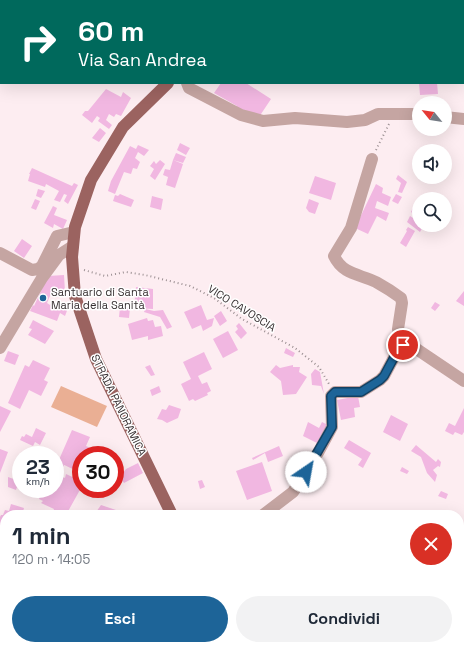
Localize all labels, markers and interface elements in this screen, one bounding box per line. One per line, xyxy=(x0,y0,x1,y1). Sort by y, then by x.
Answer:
text: 60 m xyxy=(78,13,144,49)
icon: right xyxy=(12,16,64,68)
text: Via San Andrea xyxy=(78,48,207,71)
north arrow xyxy=(412,96,452,136)
map controls xyxy=(412,96,452,232)
button: sound xyxy=(412,144,452,184)
button: search xyxy=(412,192,452,232)
street label: VICO CAVOSCIA xyxy=(205,282,279,335)
place label: Santuario di Santa Maria della Sanità xyxy=(51,285,150,312)
marker: Santuario di Santa Maria della Sanità xyxy=(38,293,48,303)
pin xyxy=(386,328,420,362)
icon: arrive xyxy=(392,334,414,356)
street label: STRADA PANORAMICA xyxy=(88,352,150,458)
speed limit sign: 30 xyxy=(72,446,124,498)
position arrow xyxy=(285,451,327,493)
text: 23 xyxy=(26,454,50,480)
text: km/h xyxy=(26,475,50,488)
text: 1 min xyxy=(12,520,71,551)
button: close xyxy=(410,523,452,565)
text: 120 m · 14:05 xyxy=(12,551,90,568)
button: Esci xyxy=(12,596,228,642)
button: Condividi xyxy=(236,596,452,642)

